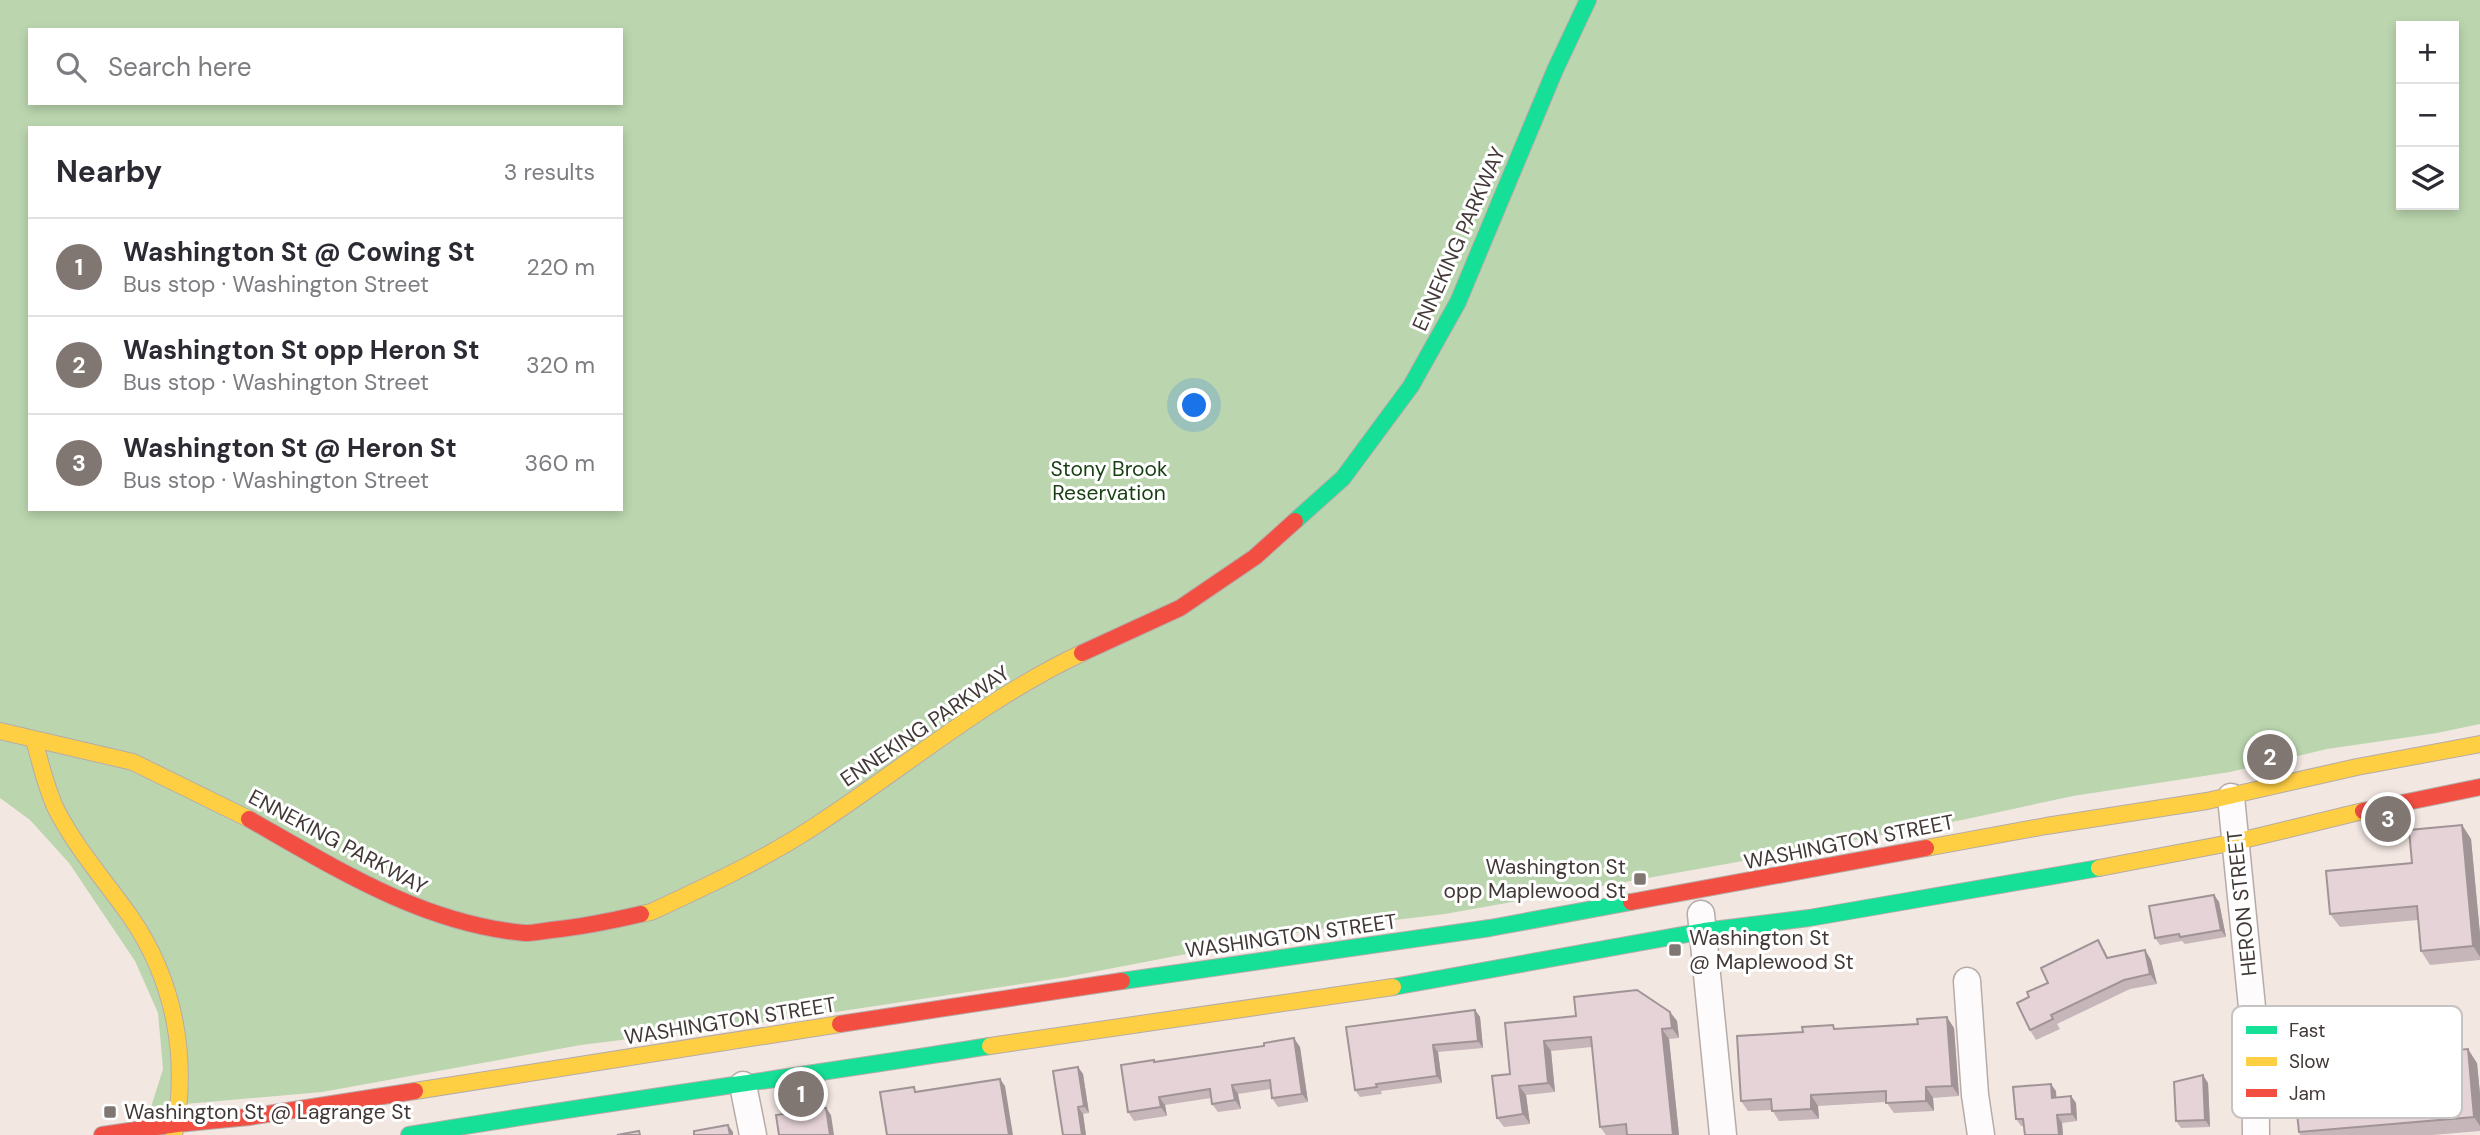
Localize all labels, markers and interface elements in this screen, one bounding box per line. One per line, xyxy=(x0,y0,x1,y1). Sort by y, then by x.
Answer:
map controls xyxy=(2396,21,2459,210)
button: + xyxy=(2396,21,2459,84)
search box xyxy=(28,28,623,105)
icon: search xyxy=(52,48,90,86)
text: Search here xyxy=(108,50,251,84)
button: − xyxy=(2396,84,2459,147)
street label: ENNEKING PARKWAY xyxy=(1406,143,1512,335)
button: layers xyxy=(2396,147,2459,210)
text: Nearby xyxy=(56,152,162,191)
text: 3 results xyxy=(504,157,595,187)
text: Washington St @ Cowing St xyxy=(123,235,475,269)
text: 1 xyxy=(75,252,83,282)
text: 220 m xyxy=(526,252,595,282)
text: Bus stop · Washington Street xyxy=(123,269,429,299)
text: Washington St opp Heron St xyxy=(123,333,479,367)
text: 2 xyxy=(72,350,86,380)
text: 320 m xyxy=(526,350,595,380)
text: Bus stop · Washington Street xyxy=(123,367,429,397)
your location xyxy=(1177,388,1211,422)
text: Washington St @ Heron St xyxy=(123,431,457,465)
text: 3 xyxy=(72,448,86,478)
text: 360 m xyxy=(525,448,595,478)
park label: Stony Brook Reservation xyxy=(1050,455,1168,507)
text: Bus stop · Washington Street xyxy=(123,465,429,495)
street label: ENNEKING PARKWAY xyxy=(835,659,1015,793)
pin: 2 xyxy=(2247,731,2293,783)
street label: ENNEKING PARKWAY xyxy=(244,783,432,901)
pin: 3 xyxy=(2365,793,2411,845)
street label: WASHINGTON STREET xyxy=(1741,808,1957,876)
street label: HERON STREET xyxy=(2220,828,2264,977)
place label: Washington St opp Maplewood St xyxy=(1444,853,1626,905)
marker: Washington St opp Maplewood St xyxy=(1632,871,1648,887)
street label: WASHINGTON STREET xyxy=(1183,907,1399,965)
place label: Washington St @ Maplewood St xyxy=(1689,924,1854,976)
marker: Washington St @ Maplewood St xyxy=(1667,942,1683,958)
street label: WASHINGTON STREET xyxy=(622,990,838,1052)
legend xyxy=(2232,1006,2462,1118)
text: Fast xyxy=(2289,1018,2325,1043)
text: Slow xyxy=(2289,1049,2330,1074)
pin: 1 xyxy=(778,1068,824,1120)
text: Jam xyxy=(2289,1081,2326,1106)
place label: Washington St @ Lagrange St xyxy=(124,1098,412,1126)
marker: Washington St @ Lagrange St xyxy=(102,1104,118,1120)

